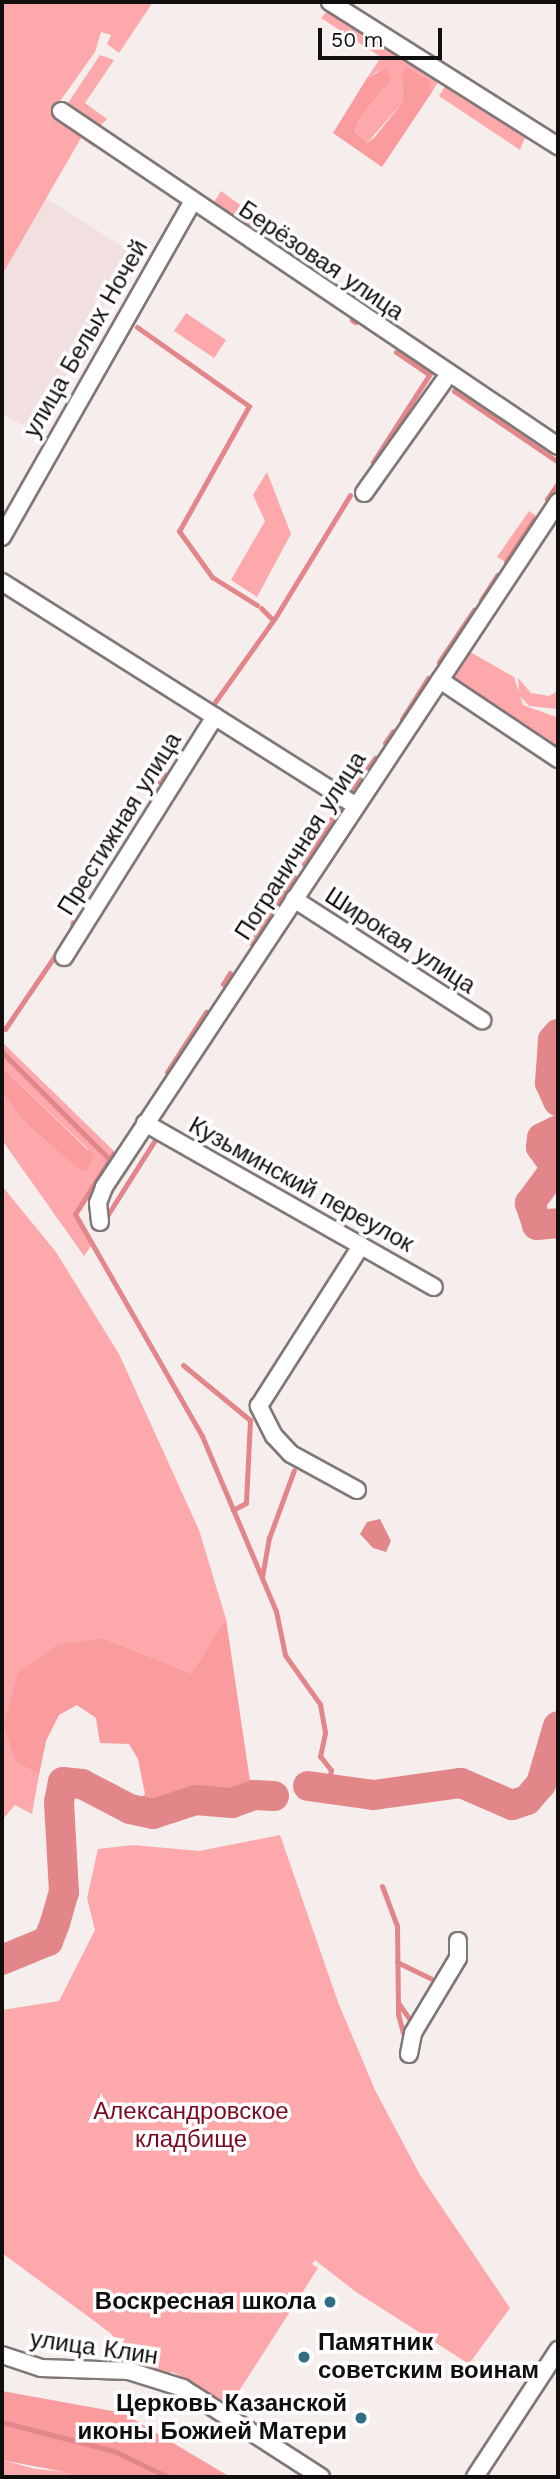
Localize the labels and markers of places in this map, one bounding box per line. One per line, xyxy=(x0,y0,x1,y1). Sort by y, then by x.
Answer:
place label: Воскресная школа xyxy=(95,2288,316,2316)
marker: Воскресная школа xyxy=(322,2294,338,2310)
place label: Памятник советским воинам xyxy=(318,2329,539,2385)
marker: Памятник советским воинам xyxy=(296,2349,312,2365)
place label: Церковь Казанской иконы Божией Матери xyxy=(78,2390,347,2446)
marker: Церковь Казанской иконы Божией Матери xyxy=(353,2410,369,2426)

